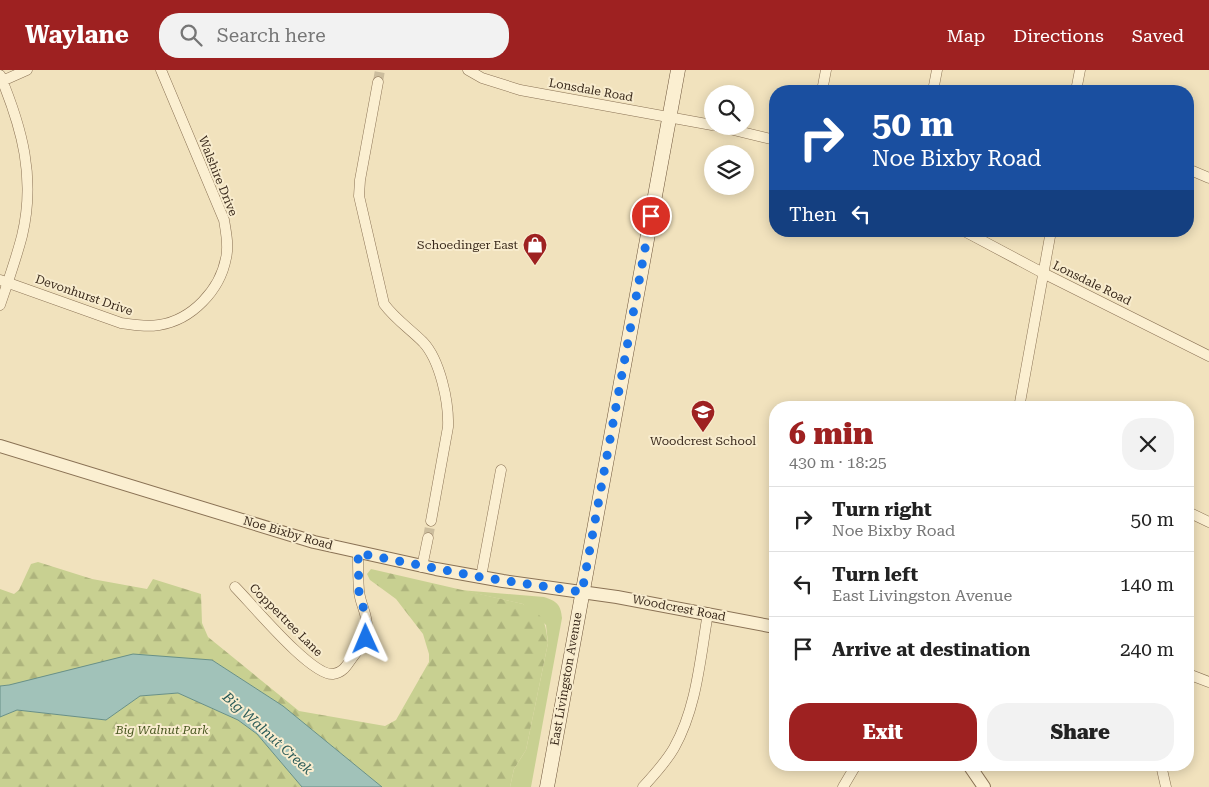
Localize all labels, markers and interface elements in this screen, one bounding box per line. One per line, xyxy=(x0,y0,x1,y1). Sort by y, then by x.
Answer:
search box xyxy=(159,13,509,58)
text: Waylane xyxy=(25,21,129,49)
icon: search xyxy=(177,21,205,49)
text: Search here xyxy=(217,24,326,47)
text: Map xyxy=(947,25,985,46)
text: Directions xyxy=(1013,25,1104,46)
text: Saved xyxy=(1132,25,1184,46)
street label: Lonsdale Road xyxy=(548,76,634,104)
map controls xyxy=(704,85,754,195)
button: search xyxy=(704,85,754,135)
text: 50 m xyxy=(872,104,954,145)
icon: right xyxy=(789,105,854,170)
street label: Walshire Drive xyxy=(196,134,241,218)
button: layers xyxy=(704,145,754,195)
text: Noe Bixby Road xyxy=(872,146,1041,171)
pin xyxy=(630,195,672,237)
icon: left xyxy=(847,200,875,228)
icon: arrive xyxy=(637,202,665,230)
text: Then xyxy=(789,203,837,226)
shop icon: Schoedinger East xyxy=(522,232,548,266)
place label: Schoedinger East xyxy=(417,238,519,252)
street label: Lonsdale Road xyxy=(1051,258,1134,308)
street label: Devonhurst Drive xyxy=(33,272,135,318)
school or university icon: Woodcrest School xyxy=(690,399,716,433)
text: 6 min xyxy=(789,416,873,451)
button: close xyxy=(1122,418,1174,470)
place label: Woodcrest School xyxy=(650,434,756,448)
text: 430 m · 18:25 xyxy=(789,453,887,472)
text: Turn right xyxy=(832,498,932,521)
icon: right xyxy=(789,505,817,533)
text: 50 m xyxy=(1131,508,1174,531)
street label: Noe Bixby Road xyxy=(242,514,335,553)
text: Noe Bixby Road xyxy=(832,521,955,540)
text: Turn left xyxy=(832,563,918,586)
icon: left xyxy=(789,570,817,598)
text: 140 m xyxy=(1120,573,1174,596)
street label: Coppertree Lane xyxy=(247,581,326,660)
text: East Livingston Avenue xyxy=(832,586,1012,605)
street label: Woodcrest Road xyxy=(631,592,727,624)
street label: East Livingston Avenue xyxy=(547,611,585,747)
position arrow xyxy=(339,612,391,664)
icon: arrive xyxy=(789,635,817,663)
text: Arrive at destination xyxy=(832,638,1030,661)
text: 240 m xyxy=(1120,638,1174,661)
water label: Big Walnut Creek xyxy=(219,688,316,778)
button: Exit xyxy=(789,703,977,761)
button: Share xyxy=(987,703,1174,761)
park label: Big Walnut Park xyxy=(115,723,209,737)

